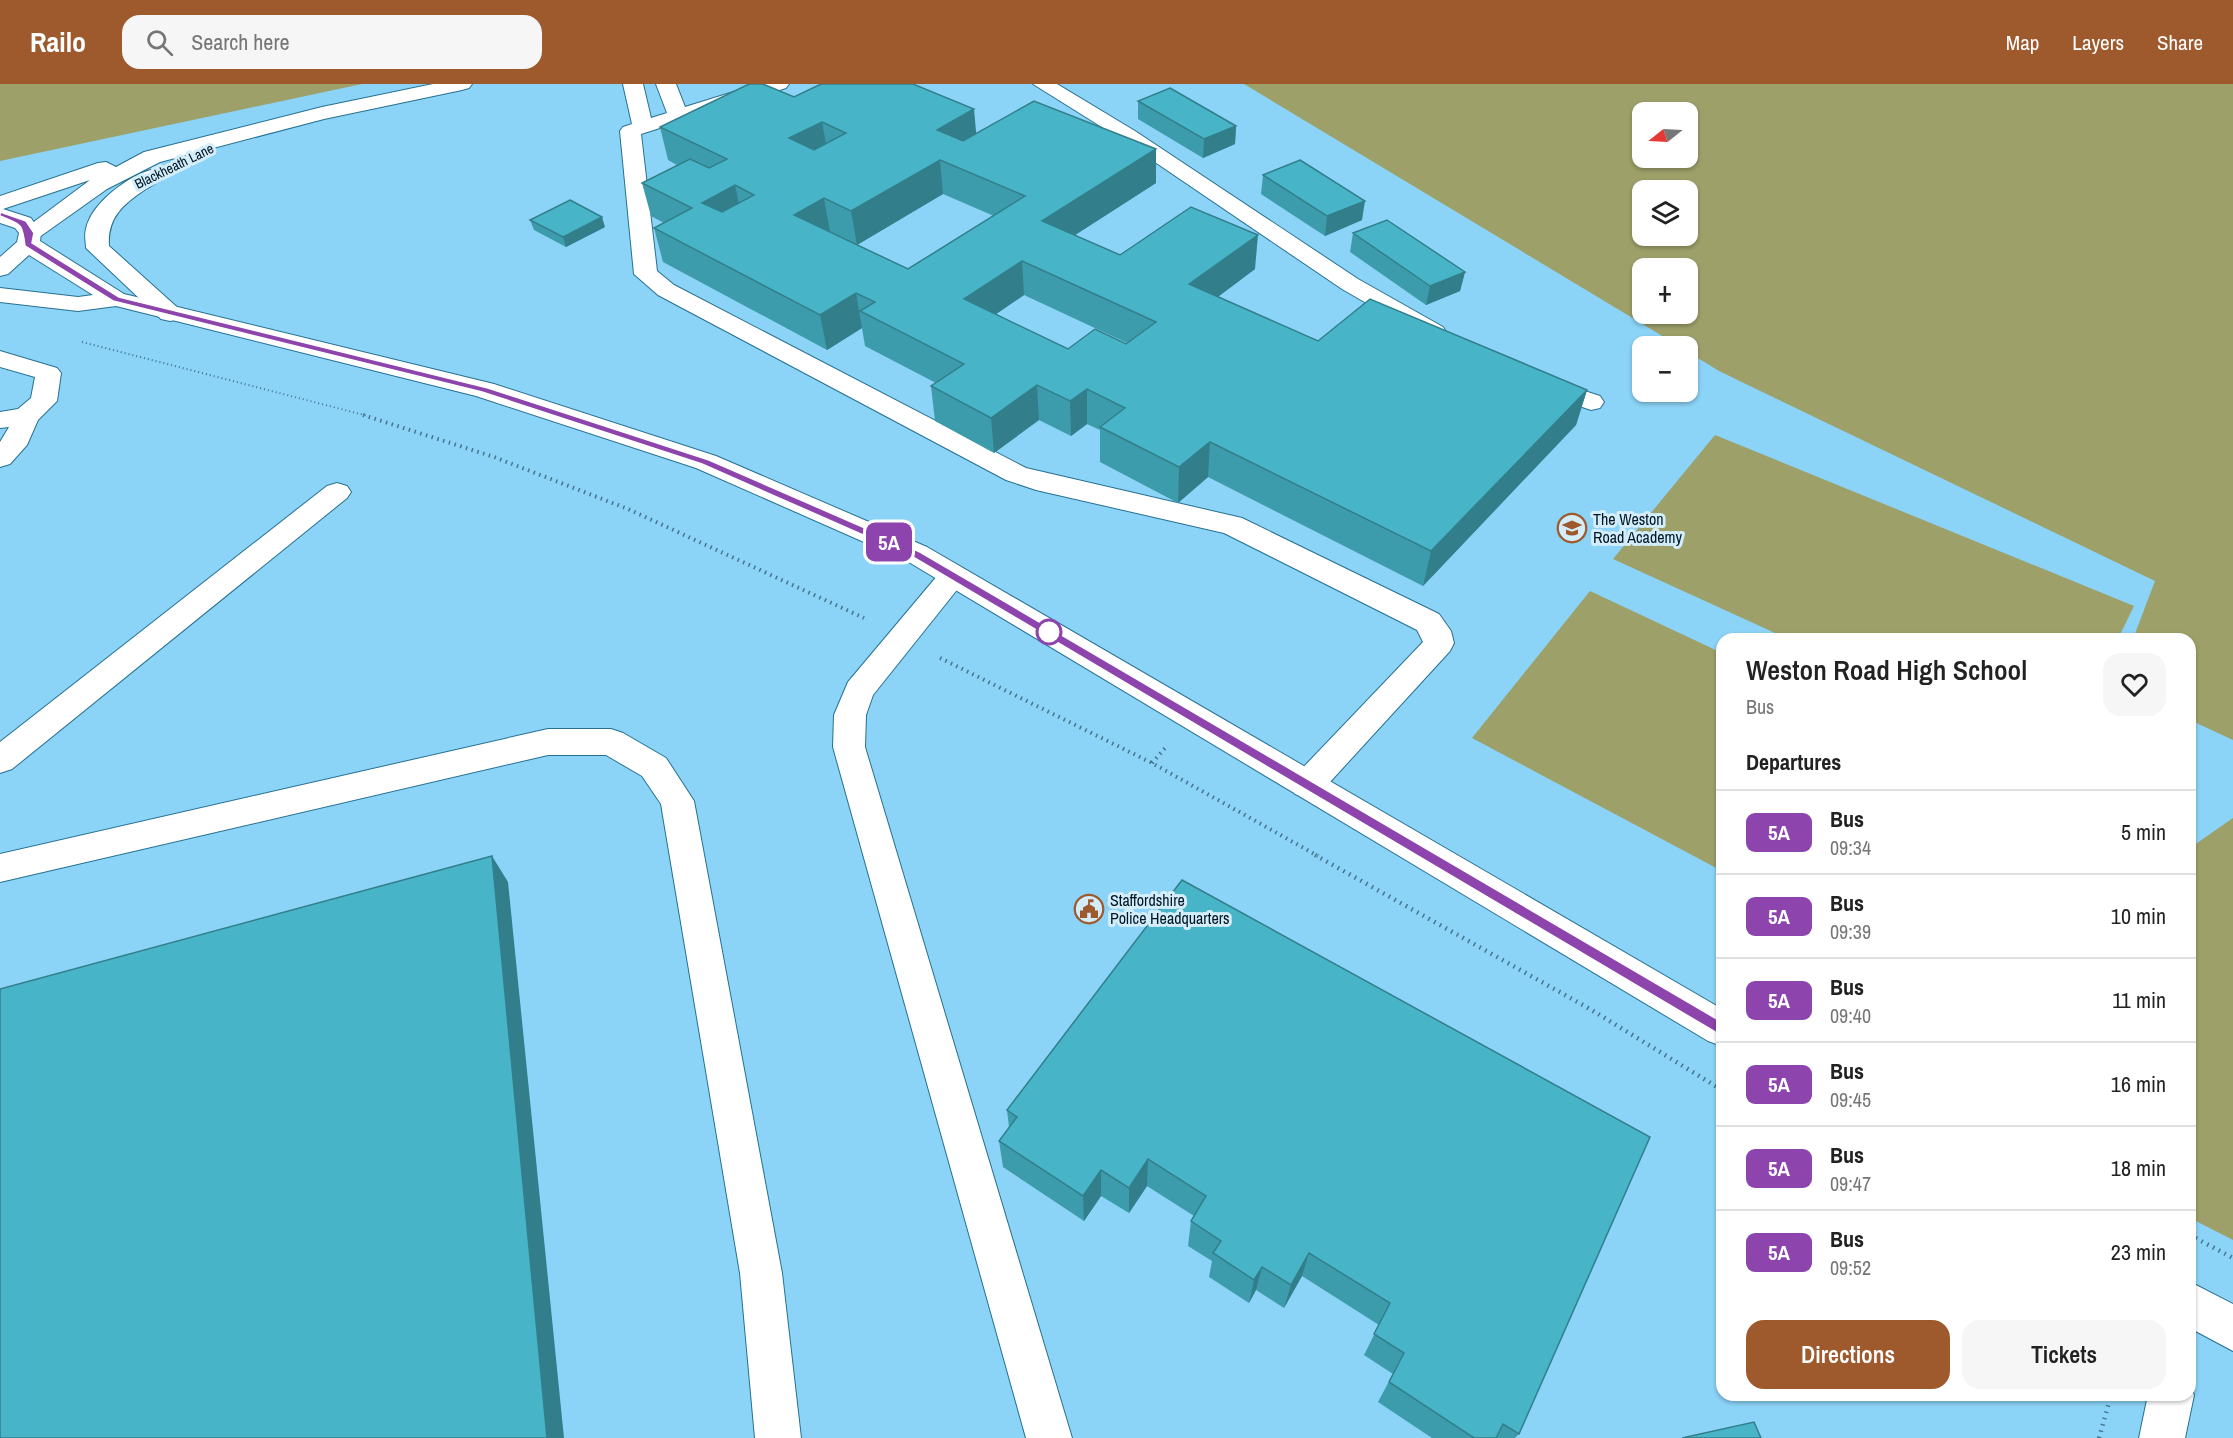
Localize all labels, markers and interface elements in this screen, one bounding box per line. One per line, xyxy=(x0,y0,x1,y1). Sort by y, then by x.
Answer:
search box xyxy=(122,15,542,69)
text: Railo xyxy=(30,23,86,61)
icon: search xyxy=(143,26,176,59)
text: Search here xyxy=(191,27,289,57)
text: Map xyxy=(2006,28,2039,57)
text: Layers xyxy=(2072,28,2124,57)
text: Share xyxy=(2157,28,2203,57)
north arrow xyxy=(1632,102,1698,168)
map controls xyxy=(1632,102,1698,402)
street label: Blackheath Lane xyxy=(132,139,216,193)
button: layers xyxy=(1632,180,1698,246)
button: + xyxy=(1632,258,1698,324)
button: − xyxy=(1632,336,1698,402)
place label: The Weston Road Academy xyxy=(1593,508,1682,548)
school or university icon: The Weston Road Academy xyxy=(1556,512,1588,544)
line badge: 5A xyxy=(862,522,916,562)
text: 5A xyxy=(878,528,900,557)
unlabelled marker xyxy=(1036,619,1062,645)
text: Weston Road High School xyxy=(1746,651,2027,689)
button: heart xyxy=(2103,653,2166,716)
text: Bus xyxy=(1746,693,1774,720)
text: Departures xyxy=(1746,747,1841,777)
text: Bus xyxy=(1830,804,1864,834)
text: 5 min xyxy=(2121,817,2166,847)
text: 5A xyxy=(1768,818,1790,847)
text: 09:34 xyxy=(1830,834,1871,861)
text: Bus xyxy=(1830,888,1864,918)
place label: Staffordshire Police Headquarters xyxy=(1110,889,1230,929)
public building icon: Staffordshire Police Headquarters xyxy=(1073,893,1105,925)
text: 10 min xyxy=(2111,901,2166,931)
text: 5A xyxy=(1768,902,1790,931)
text: 09:39 xyxy=(1830,918,1871,945)
text: Bus xyxy=(1830,972,1864,1002)
text: 11 min xyxy=(2112,985,2166,1015)
text: 5A xyxy=(1768,986,1790,1015)
text: 09:40 xyxy=(1830,1002,1871,1029)
text: Bus xyxy=(1830,1056,1864,1086)
text: 16 min xyxy=(2111,1069,2166,1099)
text: 5A xyxy=(1768,1070,1790,1099)
text: 09:45 xyxy=(1830,1086,1871,1113)
text: Bus xyxy=(1830,1140,1864,1170)
text: 18 min xyxy=(2111,1153,2166,1183)
text: 5A xyxy=(1768,1154,1790,1183)
text: 09:47 xyxy=(1830,1170,1871,1197)
text: Bus xyxy=(1830,1224,1864,1254)
text: 23 min xyxy=(2111,1237,2166,1267)
text: 5A xyxy=(1768,1238,1790,1267)
text: 09:52 xyxy=(1830,1254,1871,1281)
button: Directions xyxy=(1746,1320,1950,1389)
button: Tickets xyxy=(1962,1320,2166,1389)

